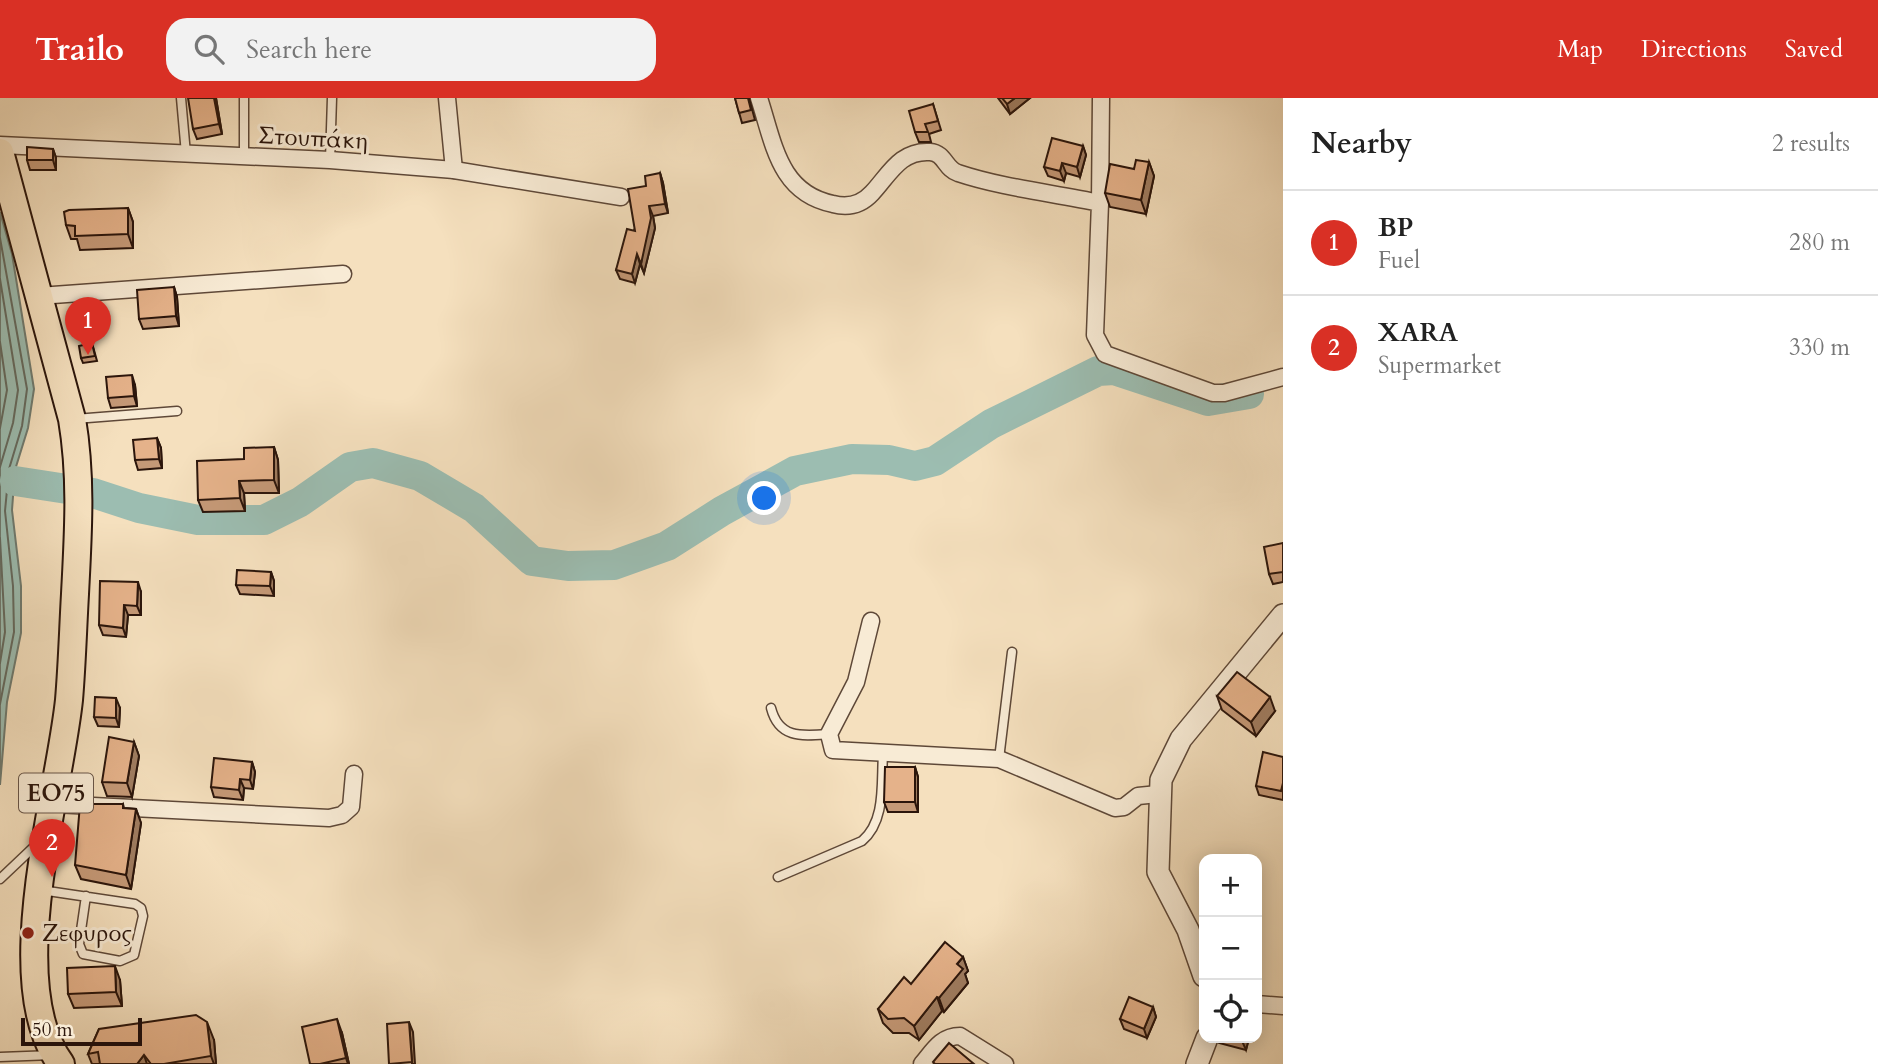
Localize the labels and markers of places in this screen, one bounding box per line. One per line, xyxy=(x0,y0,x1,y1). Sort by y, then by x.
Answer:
pin: 1 xyxy=(65,297,111,355)
pin: 2 xyxy=(29,819,75,877)
place label: Ζεφυρος xyxy=(42,917,132,950)
marker: Ζεφυρος xyxy=(20,925,36,941)

